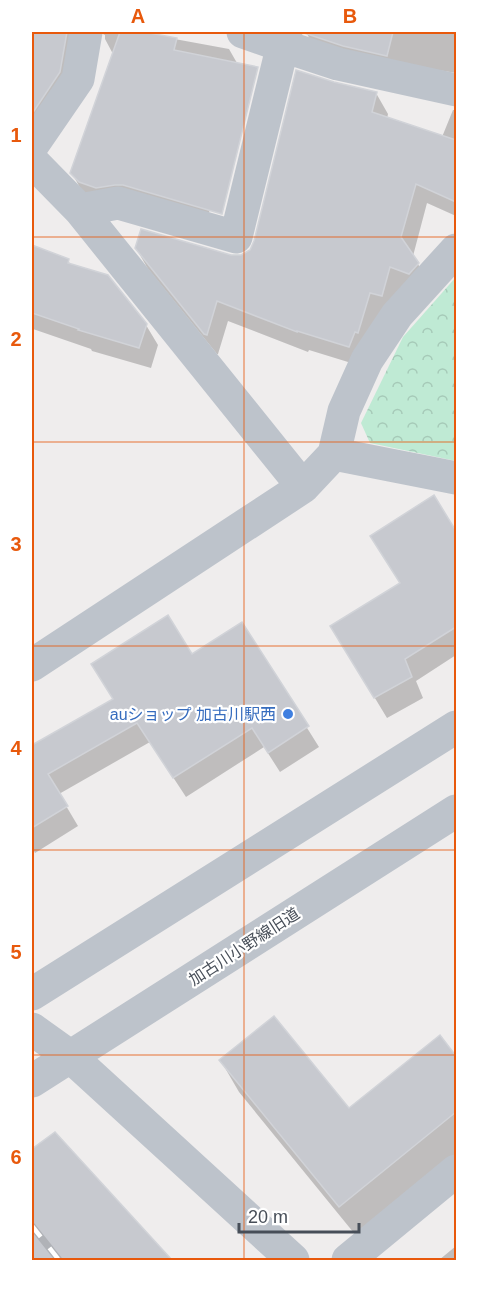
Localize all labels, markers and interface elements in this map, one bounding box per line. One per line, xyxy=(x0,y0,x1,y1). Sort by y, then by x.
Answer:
text: A xyxy=(131,5,145,27)
text: B xyxy=(343,5,357,27)
text: 1 xyxy=(10,124,22,146)
text: 2 xyxy=(10,328,22,350)
text: 3 xyxy=(10,533,22,555)
place label: auショップ 加古川駅西 xyxy=(110,706,276,723)
marker: auショップ 加古川駅西 xyxy=(281,707,295,721)
text: 4 xyxy=(10,737,22,759)
street label: 加古川小野線旧道 xyxy=(186,904,303,988)
text: 5 xyxy=(10,941,22,963)
text: 6 xyxy=(10,1146,22,1168)
scale bar xyxy=(239,1196,359,1234)
text: 20 m xyxy=(248,1207,288,1227)

